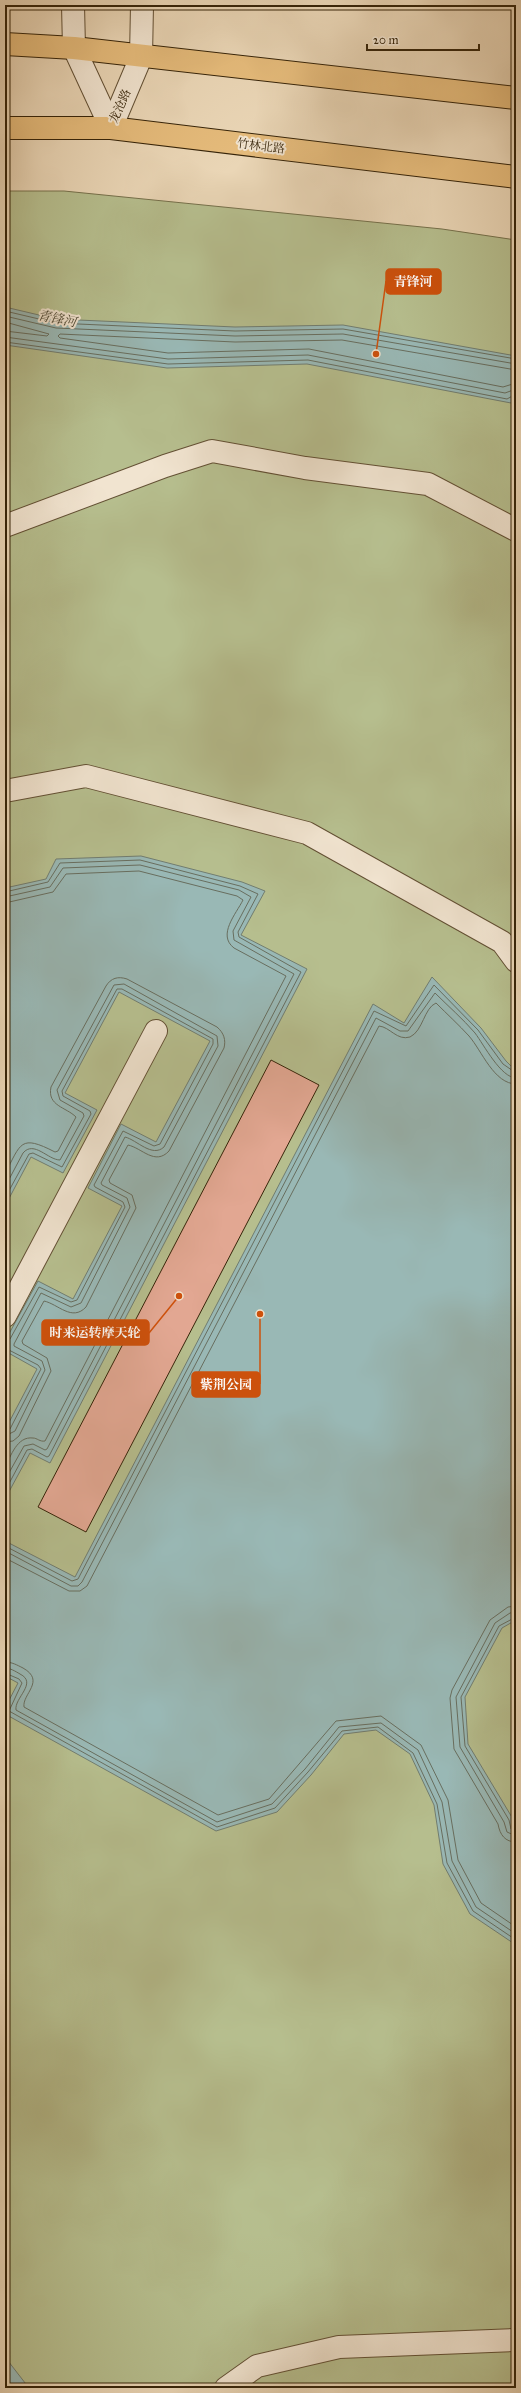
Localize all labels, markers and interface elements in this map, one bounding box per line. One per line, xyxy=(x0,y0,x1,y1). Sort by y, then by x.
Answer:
scale bar xyxy=(367,26,479,52)
text: 20 m xyxy=(373,33,399,47)
street label: 龙沧路 xyxy=(106,87,134,125)
street label: 竹林北路 xyxy=(236,136,286,156)
callout: 青锋河 xyxy=(386,269,441,294)
text: 青锋河 xyxy=(393,274,433,290)
water label: 青锋河 xyxy=(36,307,79,331)
callout: 时来运转摩天轮 xyxy=(42,1320,149,1345)
text: 时来运转摩天轮 xyxy=(49,1325,141,1341)
callout: 紫荆公园 xyxy=(192,1372,260,1397)
text: 紫荆公园 xyxy=(200,1377,252,1393)

